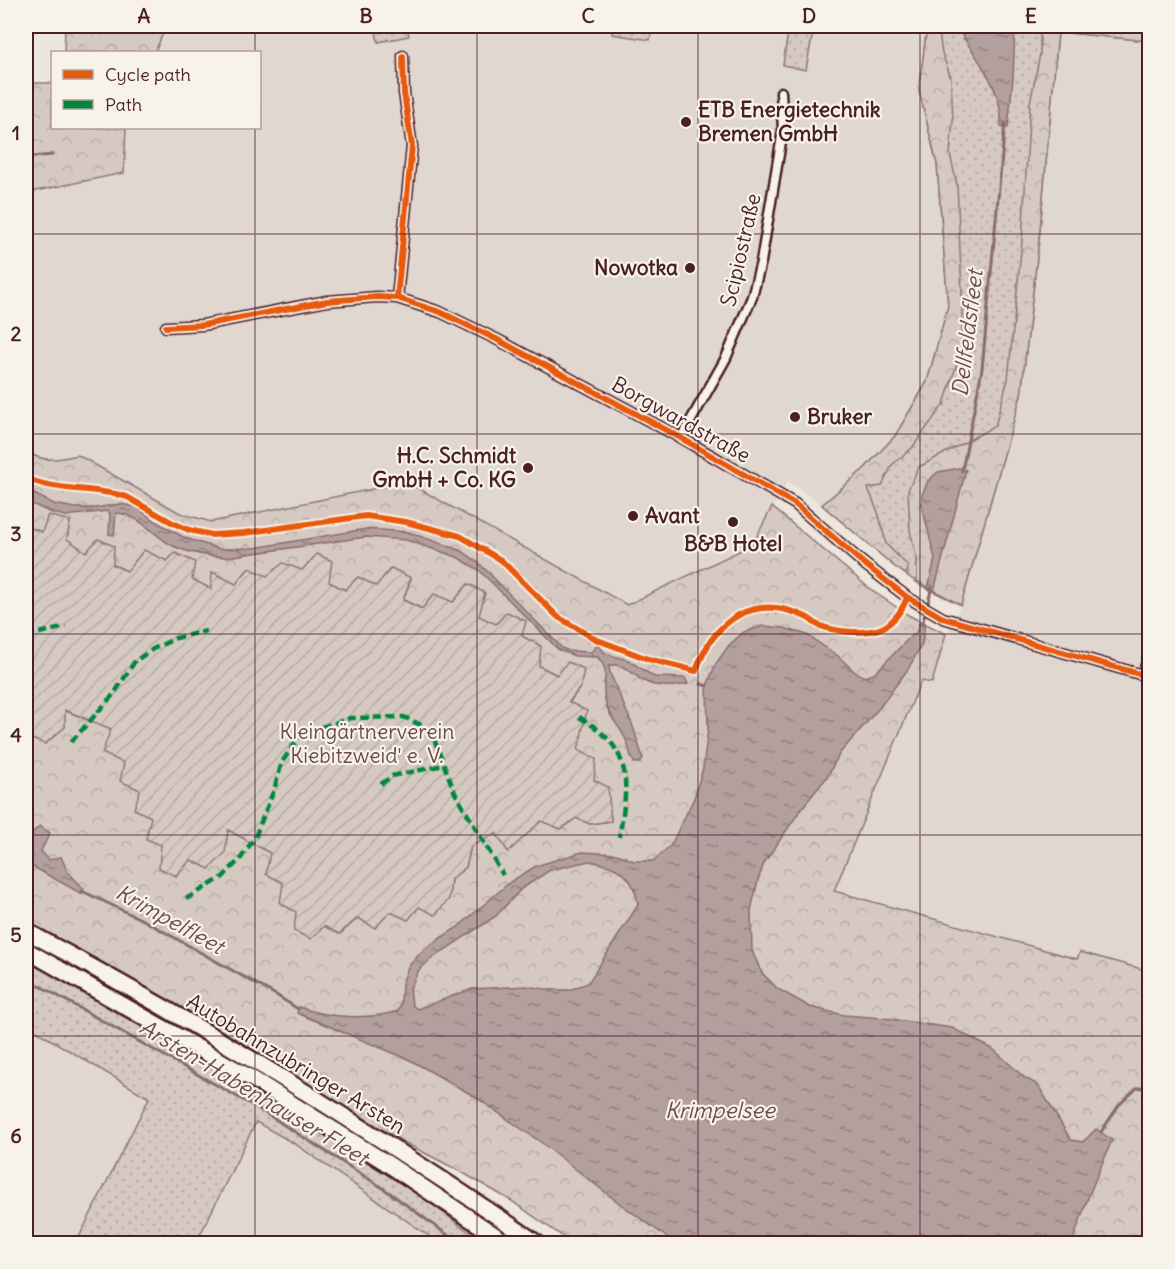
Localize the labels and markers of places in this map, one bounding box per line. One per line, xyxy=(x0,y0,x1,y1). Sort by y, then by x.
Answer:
place label: ETB Energietechnik Bremen GmbH xyxy=(698,96,881,147)
marker: ETB Energietechnik Bremen GmbH xyxy=(679,115,693,129)
place label: Nowotka xyxy=(594,254,678,281)
marker: Nowotka xyxy=(683,261,697,275)
place label: Bruker xyxy=(807,403,872,430)
marker: Bruker xyxy=(788,410,802,424)
place label: H.C. Schmidt GmbH + Co. KG xyxy=(372,442,517,493)
marker: H.C. Schmidt GmbH + Co. KG xyxy=(521,461,535,475)
place label: Avant xyxy=(645,502,700,529)
marker: Avant xyxy=(626,509,640,523)
marker: B&B Hotel xyxy=(726,515,740,529)
place label: B&B Hotel xyxy=(684,530,782,557)

